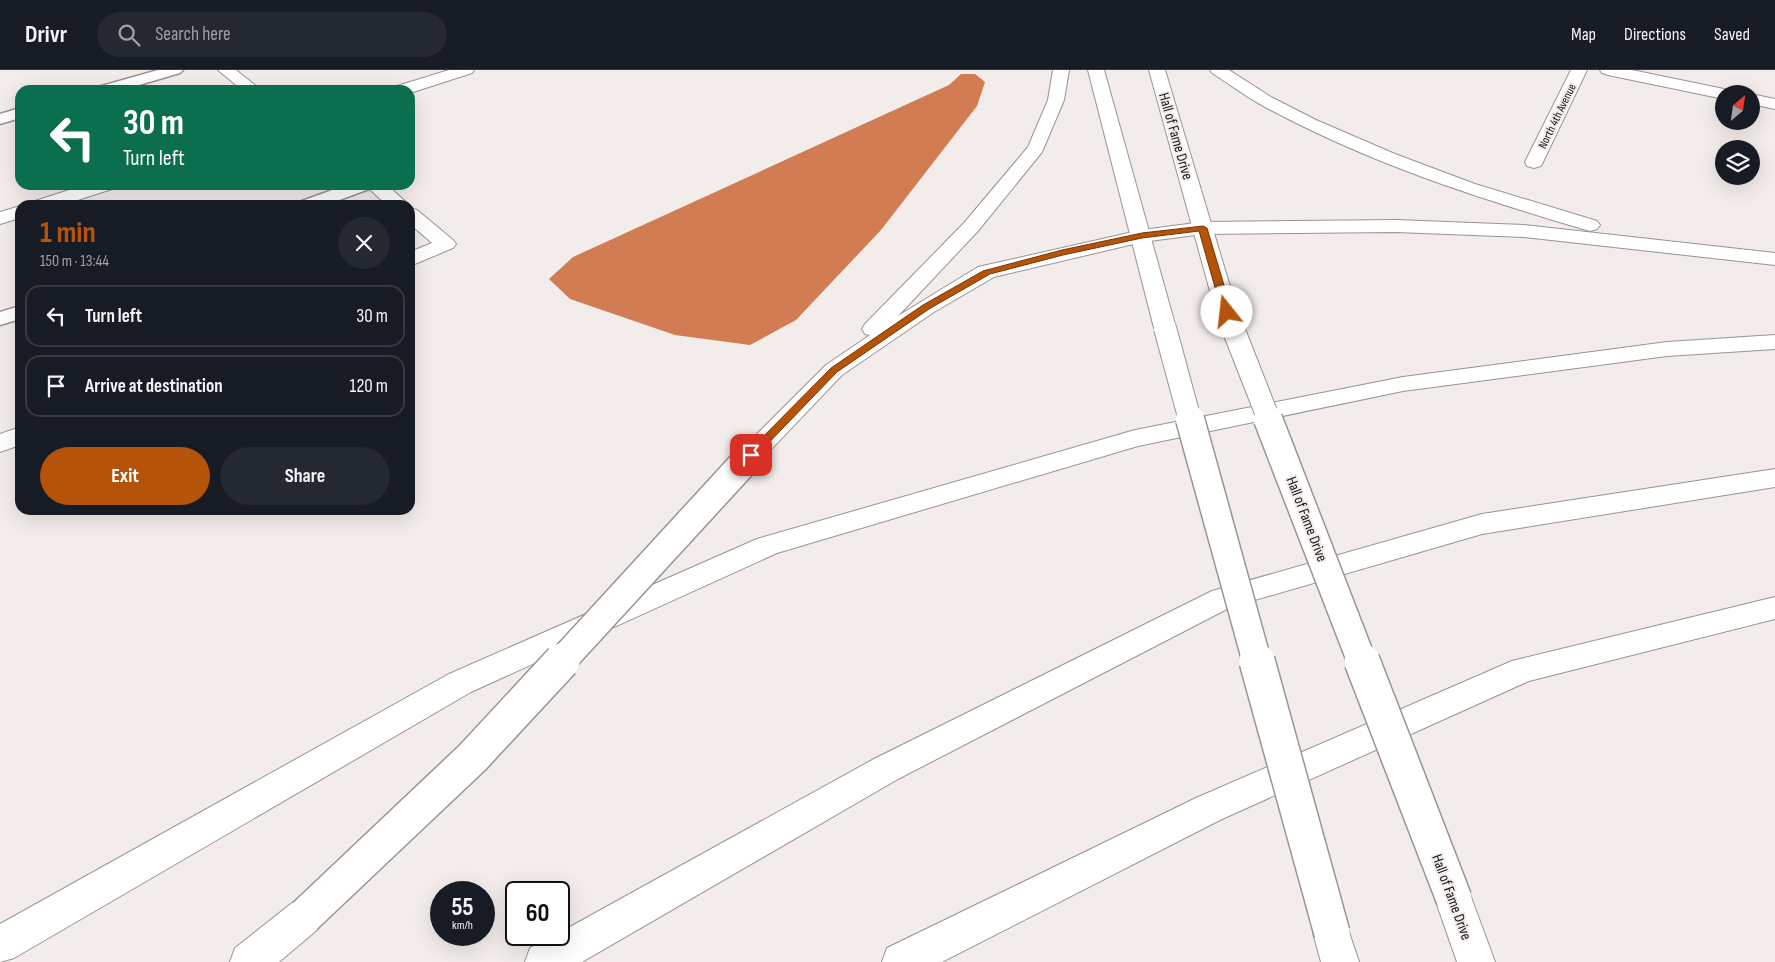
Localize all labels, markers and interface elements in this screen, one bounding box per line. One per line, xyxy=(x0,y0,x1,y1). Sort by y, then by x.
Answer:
search box xyxy=(97,12,447,57)
text: Drivr xyxy=(25,20,67,49)
icon: search xyxy=(115,21,143,49)
text: Search here xyxy=(155,23,231,46)
text: Map xyxy=(1571,24,1596,45)
text: Directions xyxy=(1624,24,1686,45)
text: Saved xyxy=(1714,24,1750,45)
street label: North 4th Avenue xyxy=(1535,81,1580,151)
north arrow xyxy=(1715,85,1760,130)
map controls xyxy=(1715,85,1760,185)
street label: Hall of Fame Drive xyxy=(1154,90,1197,182)
text: 30 m xyxy=(123,102,184,145)
icon: left xyxy=(40,105,105,170)
button: layers xyxy=(1715,140,1760,185)
text: Turn left xyxy=(123,145,185,172)
text: 1 min xyxy=(40,215,96,251)
button: close xyxy=(338,217,390,269)
text: 150 m · 13:44 xyxy=(40,252,109,271)
position arrow xyxy=(1200,285,1252,337)
icon: left xyxy=(42,302,70,330)
text: Turn left xyxy=(85,305,142,328)
text: 30 m xyxy=(356,305,388,328)
icon: arrive xyxy=(42,372,70,400)
text: Arrive at destination xyxy=(85,375,223,398)
text: 120 m xyxy=(350,375,388,398)
pin xyxy=(730,434,772,476)
icon: arrive xyxy=(737,441,765,469)
button: Exit xyxy=(40,447,210,505)
button: Share xyxy=(220,447,390,505)
street label: Hall of Fame Drive xyxy=(1282,474,1331,564)
street label: Hall of Fame Drive xyxy=(1427,852,1476,943)
speed limit sign: 60 xyxy=(505,881,570,946)
text: 55 xyxy=(452,892,473,923)
text: km/h xyxy=(452,918,473,933)

